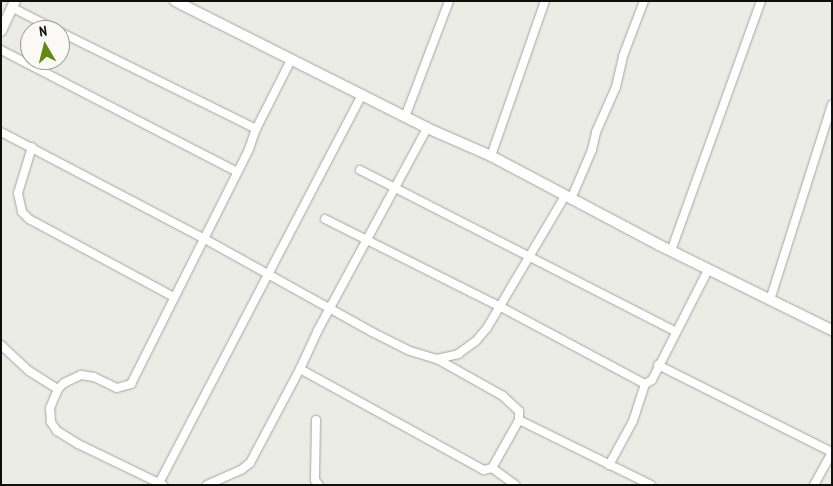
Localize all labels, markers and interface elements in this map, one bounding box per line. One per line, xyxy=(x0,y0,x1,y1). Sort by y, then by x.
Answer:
north arrow xyxy=(20,20,70,70)
text: N xyxy=(38,22,48,41)

